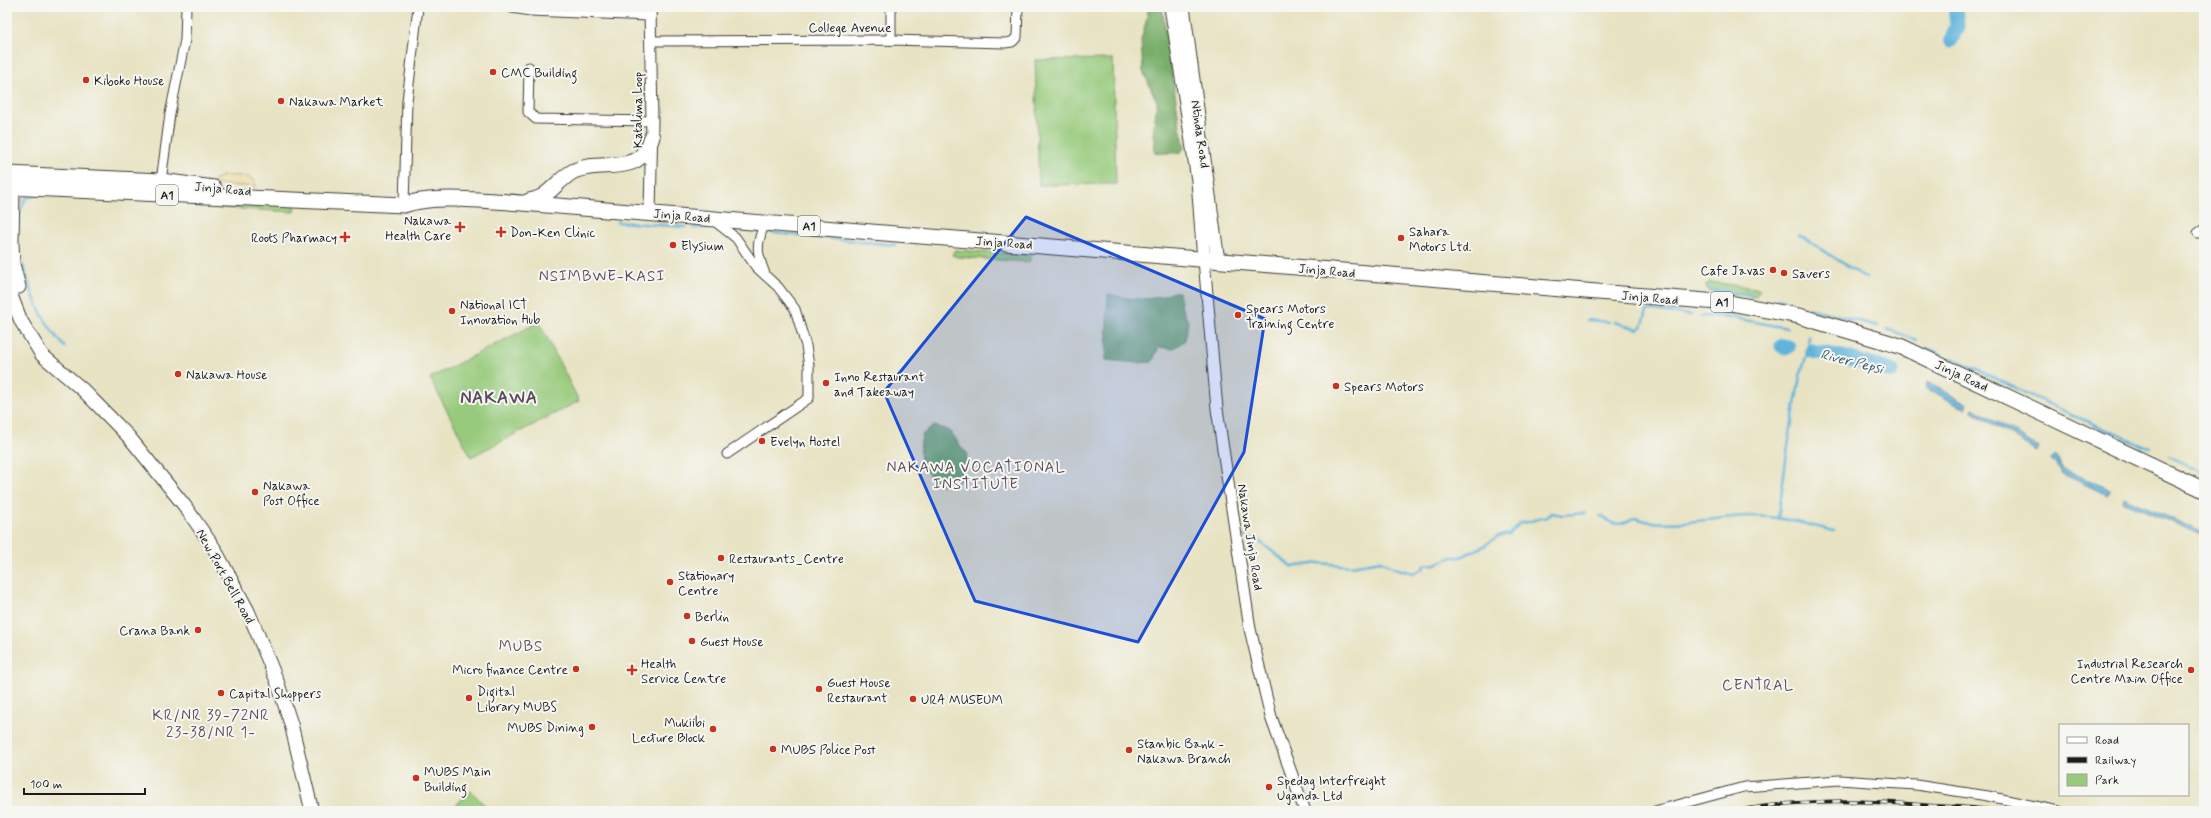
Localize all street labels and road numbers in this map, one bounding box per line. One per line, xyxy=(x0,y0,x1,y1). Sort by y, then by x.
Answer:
street label: College Avenue xyxy=(809,20,891,37)
street label: Katalima Loop xyxy=(630,72,647,148)
street label: Ntinda Road xyxy=(1186,99,1213,169)
street label: Jinja Road xyxy=(194,179,252,200)
road number: A1 xyxy=(156,185,178,205)
street label: Jinja Road xyxy=(653,206,711,227)
road number: A1 xyxy=(798,216,820,236)
street label: Jinja Road xyxy=(975,233,1033,254)
street label: Jinja Road xyxy=(1298,261,1356,282)
street label: Jinja Road xyxy=(1621,288,1679,309)
road number: A1 xyxy=(1711,292,1733,312)
street label: Jinja Road xyxy=(1932,357,1991,396)
street label: Nakawa Jinja Road xyxy=(1233,483,1266,592)
street label: New Port Bell Road xyxy=(192,526,258,627)

